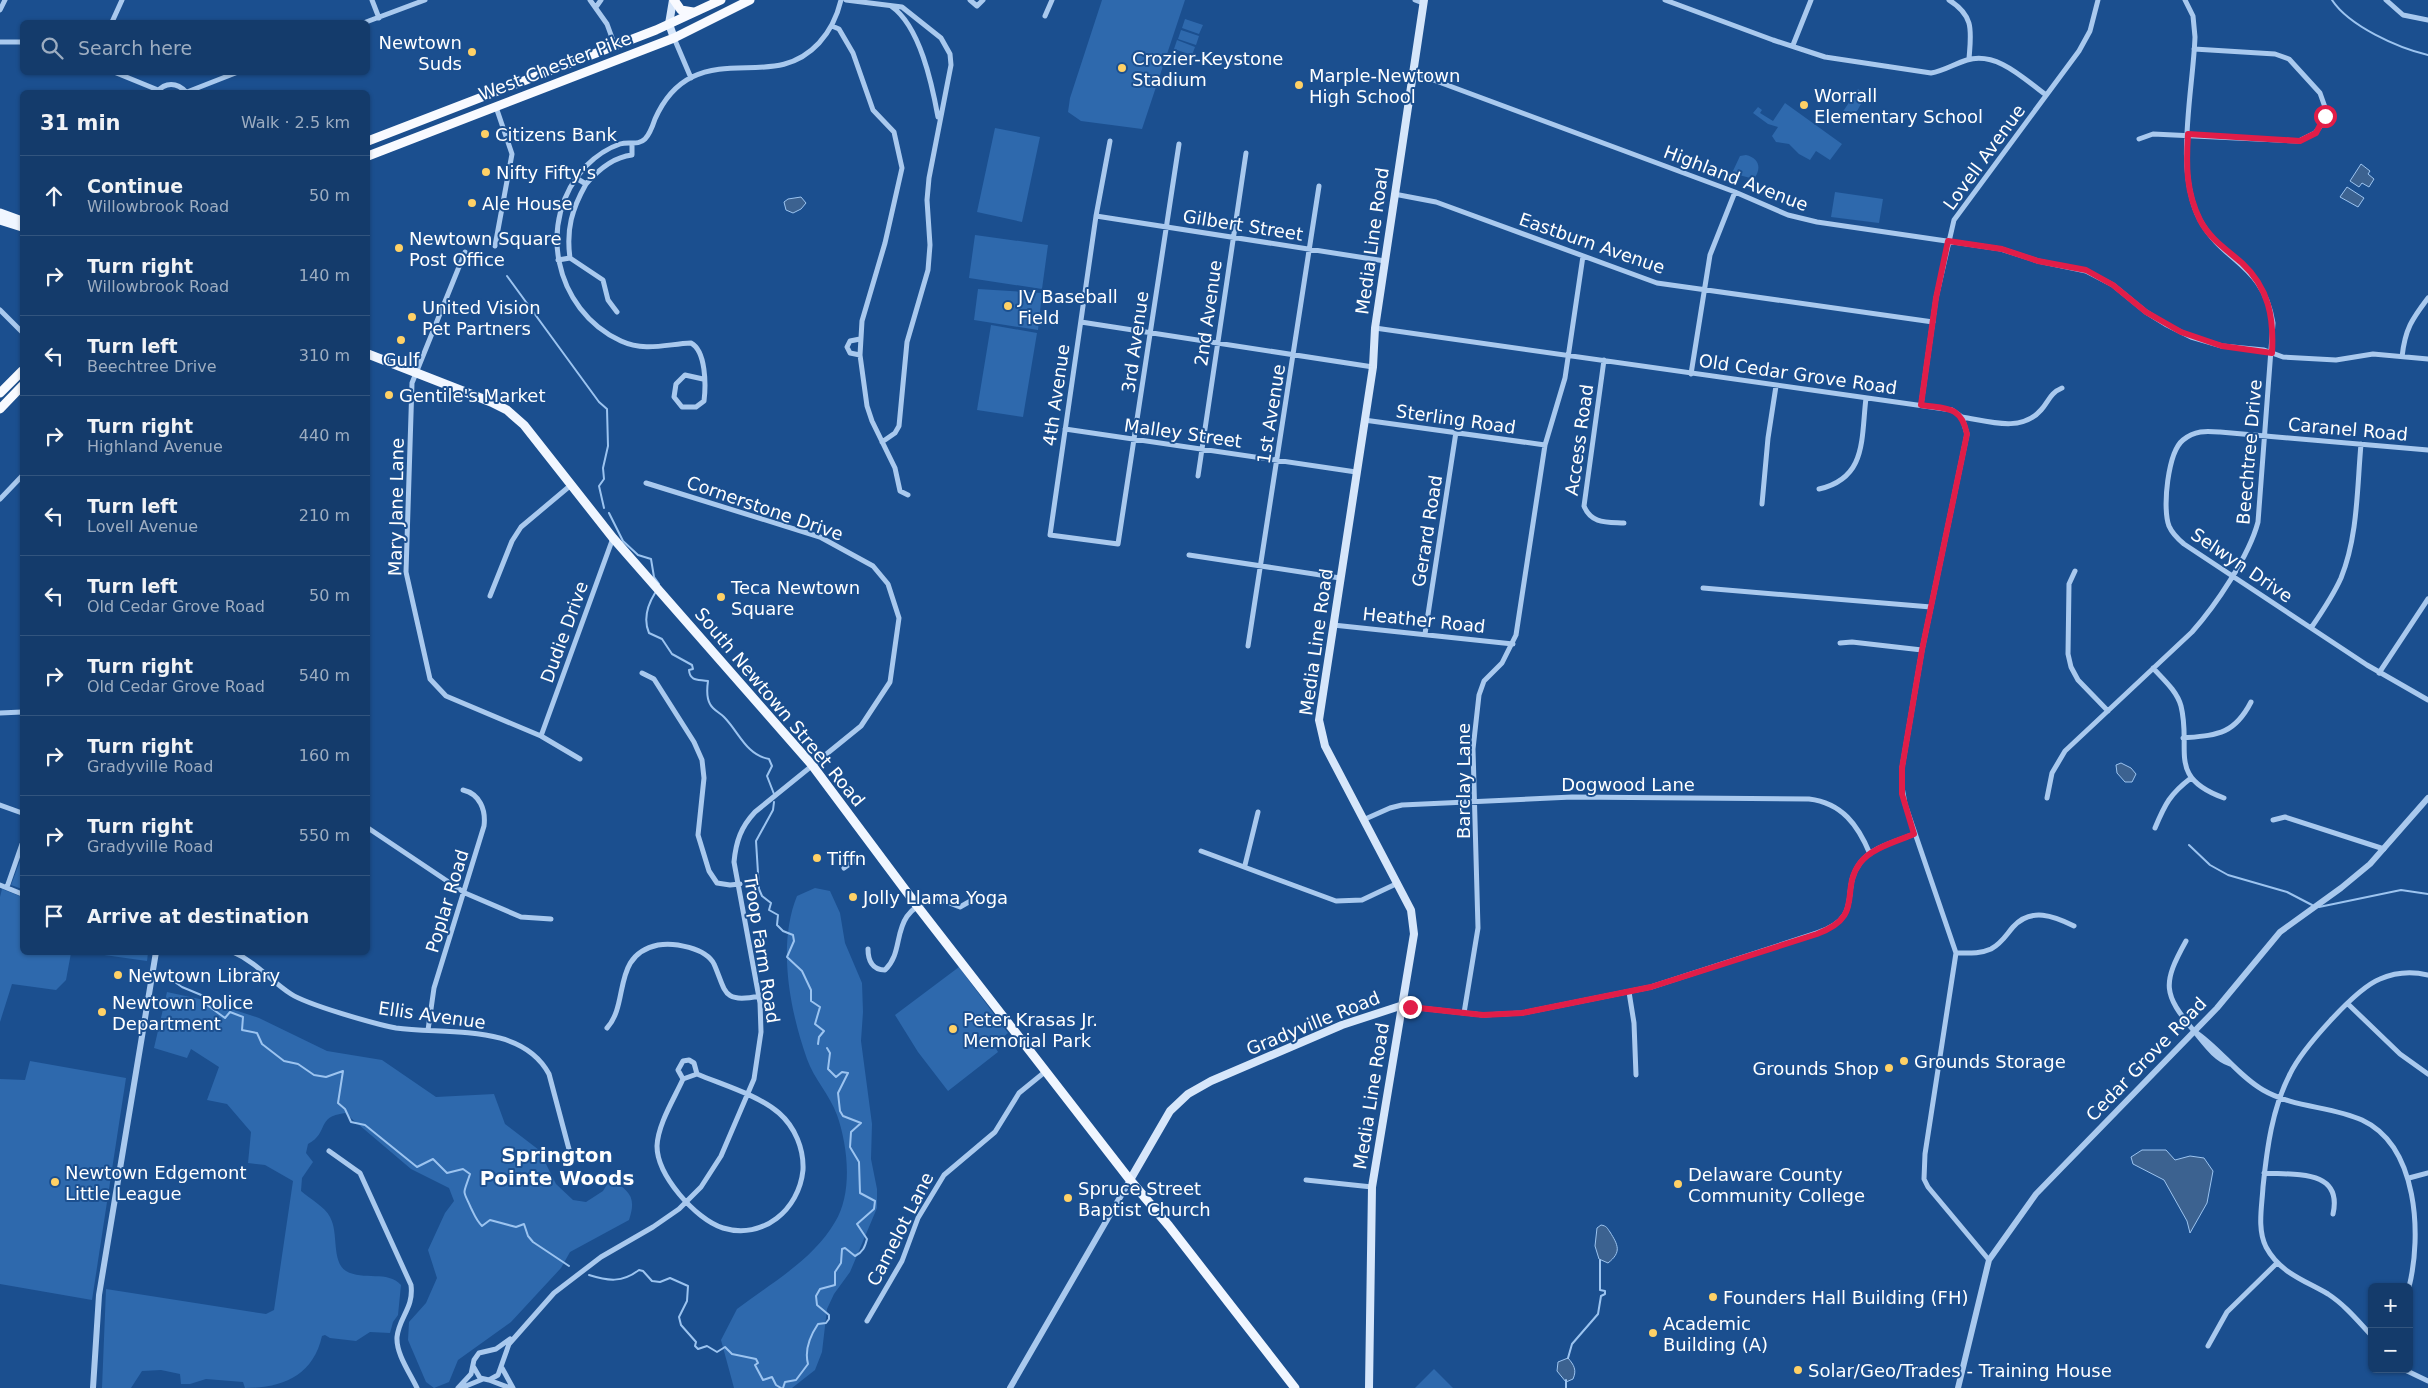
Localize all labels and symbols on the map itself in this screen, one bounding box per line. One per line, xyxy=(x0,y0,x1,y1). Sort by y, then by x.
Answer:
street label: West Chester Pike xyxy=(476,27,634,105)
place label: Newtown Suds xyxy=(379,32,462,74)
marker: Newtown Suds xyxy=(466,46,478,58)
place label: Crozier-Keystone Stadium xyxy=(1132,48,1283,90)
marker: Crozier-Keystone Stadium xyxy=(1116,62,1128,74)
place label: Marple-Newtown High School xyxy=(1309,65,1460,107)
marker: Marple-Newtown High School xyxy=(1293,79,1305,91)
place label: Worrall Elementary School xyxy=(1814,85,1983,127)
marker: Worrall Elementary School xyxy=(1798,99,1810,111)
street label: Lovell Avenue xyxy=(1939,100,2029,214)
route start xyxy=(2314,105,2337,128)
place label: Citizens Bank xyxy=(495,124,617,145)
marker: Citizens Bank xyxy=(479,128,491,140)
street label: Highland Avenue xyxy=(1661,141,1811,215)
place label: Nifty Fifty's xyxy=(496,162,596,183)
marker: Nifty Fifty's xyxy=(480,166,492,178)
street label: Media Line Road xyxy=(1351,166,1393,316)
place label: Ale House xyxy=(482,193,573,214)
marker: Ale House xyxy=(466,197,478,209)
street label: Gilbert Street xyxy=(1181,205,1305,245)
street label: Eastburn Avenue xyxy=(1516,208,1668,278)
place label: Newtown Square Post Office xyxy=(409,228,562,270)
marker: Newtown Square Post Office xyxy=(393,242,405,254)
street label: 2nd Avenue xyxy=(1190,259,1226,367)
place label: JV Baseball Field xyxy=(1017,286,1118,328)
street label: 3rd Avenue xyxy=(1117,290,1153,394)
place label: United Vision Pet Partners xyxy=(422,297,541,339)
marker: JV Baseball Field xyxy=(1002,300,1014,312)
marker: United Vision Pet Partners xyxy=(406,311,418,323)
marker: Gulf xyxy=(395,334,407,346)
street label: 4th Avenue xyxy=(1038,343,1074,447)
place label: Gulf xyxy=(383,349,420,370)
street label: Old Cedar Grove Road xyxy=(1697,350,1899,398)
street label: 1st Avenue xyxy=(1253,363,1289,465)
street label: Beechtree Drive xyxy=(2232,378,2266,526)
street label: Access Road xyxy=(1561,383,1597,497)
place label: Gentile's Market xyxy=(399,385,546,406)
marker: Gentile's Market xyxy=(383,389,395,401)
street label: Sterling Road xyxy=(1395,400,1517,438)
street label: Caranel Road xyxy=(2287,413,2409,445)
street label: Malley Street xyxy=(1123,414,1243,452)
street label: Mary Jane Lane xyxy=(384,438,408,576)
street label: Cornerstone Drive xyxy=(684,471,846,545)
street label: Gerard Road xyxy=(1408,474,1446,588)
street label: Selwyn Drive xyxy=(2187,523,2297,607)
street label: Media Line Road xyxy=(1295,567,1337,717)
place label: Teca Newtown Square xyxy=(730,577,860,619)
street label: Dudie Drive xyxy=(536,578,592,686)
marker: Teca Newtown Square xyxy=(715,591,727,603)
street label: South Newtown Street Road xyxy=(691,603,869,811)
street label: Heather Road xyxy=(1362,603,1486,637)
street label: Barclay Lane xyxy=(1453,723,1474,839)
street label: Dogwood Lane xyxy=(1561,774,1695,795)
street label: Poplar Road xyxy=(421,847,473,955)
place label: Tiffn xyxy=(826,848,866,869)
marker: Tiffn xyxy=(811,852,823,864)
street label: Troop Farm Road xyxy=(740,872,784,1025)
place label: Jolly Llama Yoga xyxy=(862,887,1008,908)
marker: Jolly Llama Yoga xyxy=(847,891,859,903)
place label: Newtown Library xyxy=(128,965,280,986)
marker: Newtown Library xyxy=(112,969,124,981)
street label: Gradyville Road xyxy=(1243,987,1383,1059)
place label: Newtown Police Department xyxy=(112,992,253,1034)
street label: Cedar Grove Road xyxy=(2082,993,2210,1125)
route end xyxy=(1399,996,1422,1019)
street label: Ellis Avenue xyxy=(377,997,487,1033)
marker: Newtown Police Department xyxy=(96,1006,108,1018)
place label: Peter Krasas Jr. Memorial Park xyxy=(963,1009,1098,1051)
street label: Media Line Road xyxy=(1349,1021,1393,1171)
marker: Peter Krasas Jr. Memorial Park xyxy=(947,1023,959,1035)
place label: Grounds Storage xyxy=(1914,1051,2066,1072)
marker: Grounds Storage xyxy=(1898,1055,1910,1067)
place label: Grounds Shop xyxy=(1752,1058,1879,1079)
marker: Grounds Shop xyxy=(1883,1062,1895,1074)
district label: Springton Pointe Woods xyxy=(480,1143,634,1190)
place label: Newtown Edgemont Little League xyxy=(65,1162,247,1204)
place label: Delaware County Community College xyxy=(1688,1164,1865,1206)
street label: Camelot Lane xyxy=(862,1169,938,1289)
marker: Newtown Edgemont Little League xyxy=(49,1176,61,1188)
place label: Spruce Street Baptist Church xyxy=(1078,1178,1211,1220)
marker: Delaware County Community College xyxy=(1672,1178,1684,1190)
marker: Spruce Street Baptist Church xyxy=(1062,1192,1074,1204)
place label: Founders Hall Building (FH) xyxy=(1723,1287,1969,1308)
marker: Founders Hall Building (FH) xyxy=(1707,1291,1719,1303)
place label: Academic Building (A) xyxy=(1663,1313,1768,1355)
marker: Academic Building (A) xyxy=(1647,1327,1659,1339)
place label: Solar/Geo/Trades - Training House xyxy=(1808,1360,2112,1381)
marker: Solar/Geo/Trades - Training House xyxy=(1792,1364,1804,1376)

